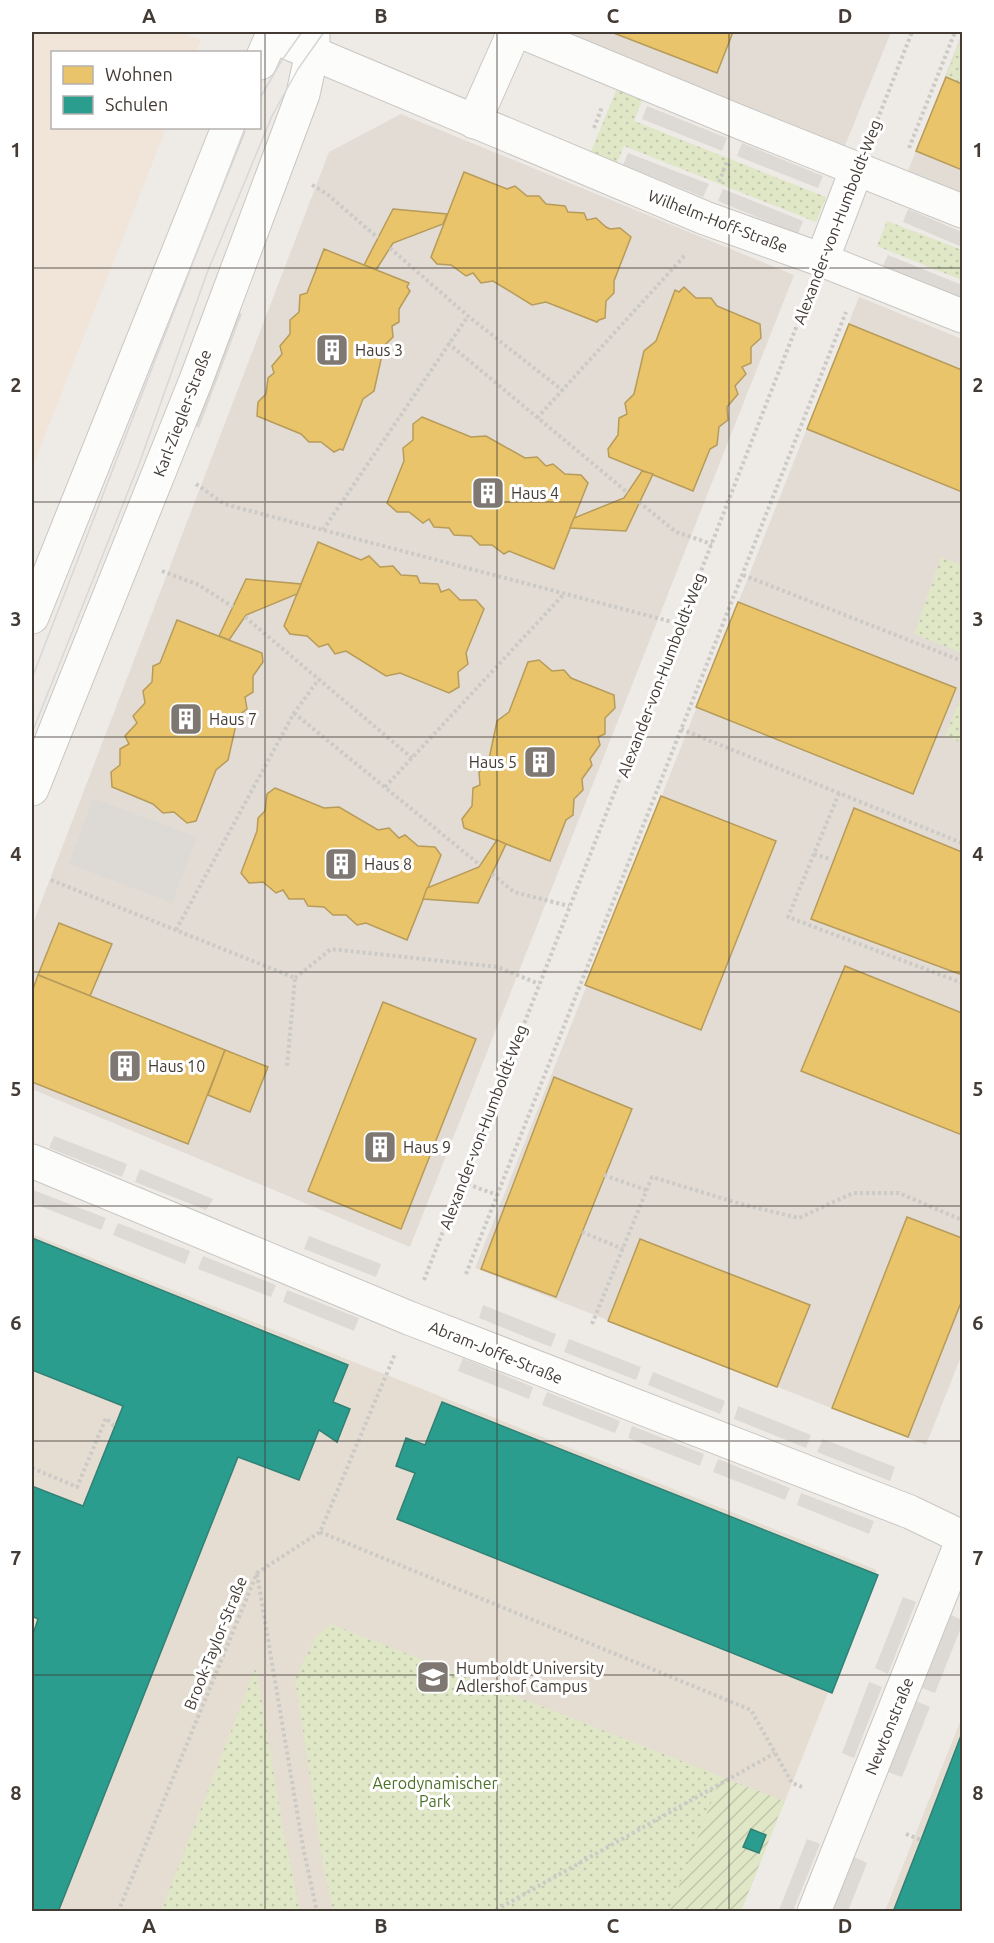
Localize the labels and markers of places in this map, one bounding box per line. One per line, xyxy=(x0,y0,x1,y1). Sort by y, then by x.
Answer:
building icon: Haus 3 xyxy=(314,332,350,368)
place label: Haus 3 xyxy=(355,341,403,359)
building icon: Haus 4 xyxy=(470,475,506,511)
place label: Haus 4 xyxy=(511,484,559,502)
building icon: Haus 7 xyxy=(168,701,204,737)
place label: Haus 7 xyxy=(209,710,257,728)
building icon: Haus 5 xyxy=(522,744,558,780)
place label: Haus 5 xyxy=(469,753,517,771)
building icon: Haus 8 xyxy=(323,846,359,882)
place label: Haus 8 xyxy=(364,855,412,873)
building icon: Haus 10 xyxy=(107,1048,143,1084)
place label: Haus 10 xyxy=(148,1057,205,1075)
building icon: Haus 9 xyxy=(362,1129,398,1165)
place label: Haus 9 xyxy=(403,1138,451,1156)
school or university icon: Humboldt University Adlershof Campus xyxy=(415,1659,451,1695)
place label: Humboldt University Adlershof Campus xyxy=(456,1659,604,1695)

